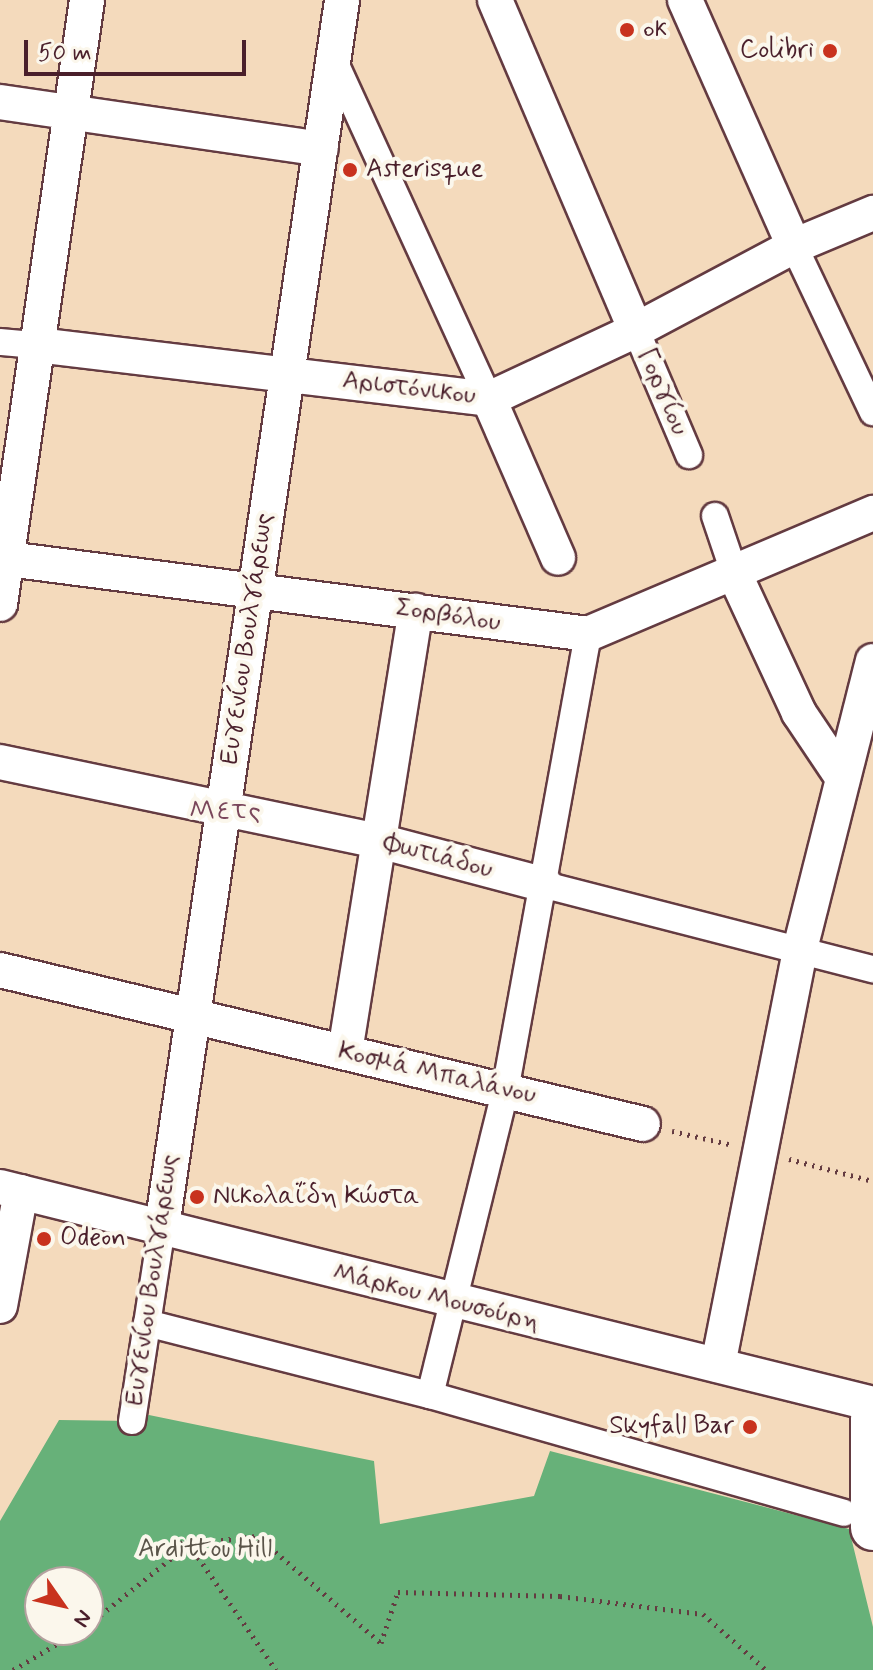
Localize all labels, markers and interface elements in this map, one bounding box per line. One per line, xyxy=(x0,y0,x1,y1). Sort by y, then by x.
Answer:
place label: οκ xyxy=(643,14,667,46)
marker: οκ xyxy=(618,21,636,39)
scale bar xyxy=(28,24,250,74)
place label: Colibri xyxy=(740,35,814,67)
text: 50 m xyxy=(38,38,92,69)
marker: Colibri xyxy=(821,42,839,60)
place label: Asterisque xyxy=(366,154,483,186)
marker: Asterisque xyxy=(341,161,359,179)
street label: Γοργίου xyxy=(630,344,694,440)
street label: Αριστόνικου xyxy=(341,365,477,413)
street label: Ευγενίου Βουλγάρεως xyxy=(215,511,281,767)
street label: Σορβόλου xyxy=(393,592,503,640)
district label: Μετς xyxy=(189,795,263,829)
street label: Φωτιάδου xyxy=(380,828,496,886)
street label: Κοσμά Μπαλάνου xyxy=(335,1036,539,1112)
street label: Ευγενίου Βουλγάρεως xyxy=(120,1152,186,1408)
place label: Νικολαΐδη Κώστα xyxy=(213,1181,419,1213)
marker: Νικολαΐδη Κώστα xyxy=(188,1188,206,1206)
place label: Odeon xyxy=(60,1223,126,1255)
marker: Odeon xyxy=(35,1230,53,1248)
street label: Μάρκου Μουσούρη xyxy=(330,1257,542,1339)
place label: Skyfall Bar xyxy=(609,1411,734,1443)
marker: Skyfall Bar xyxy=(741,1418,759,1436)
park label: Ardittou Hill xyxy=(138,1534,272,1566)
north arrow xyxy=(24,1566,104,1646)
text: N xyxy=(67,1604,98,1632)

